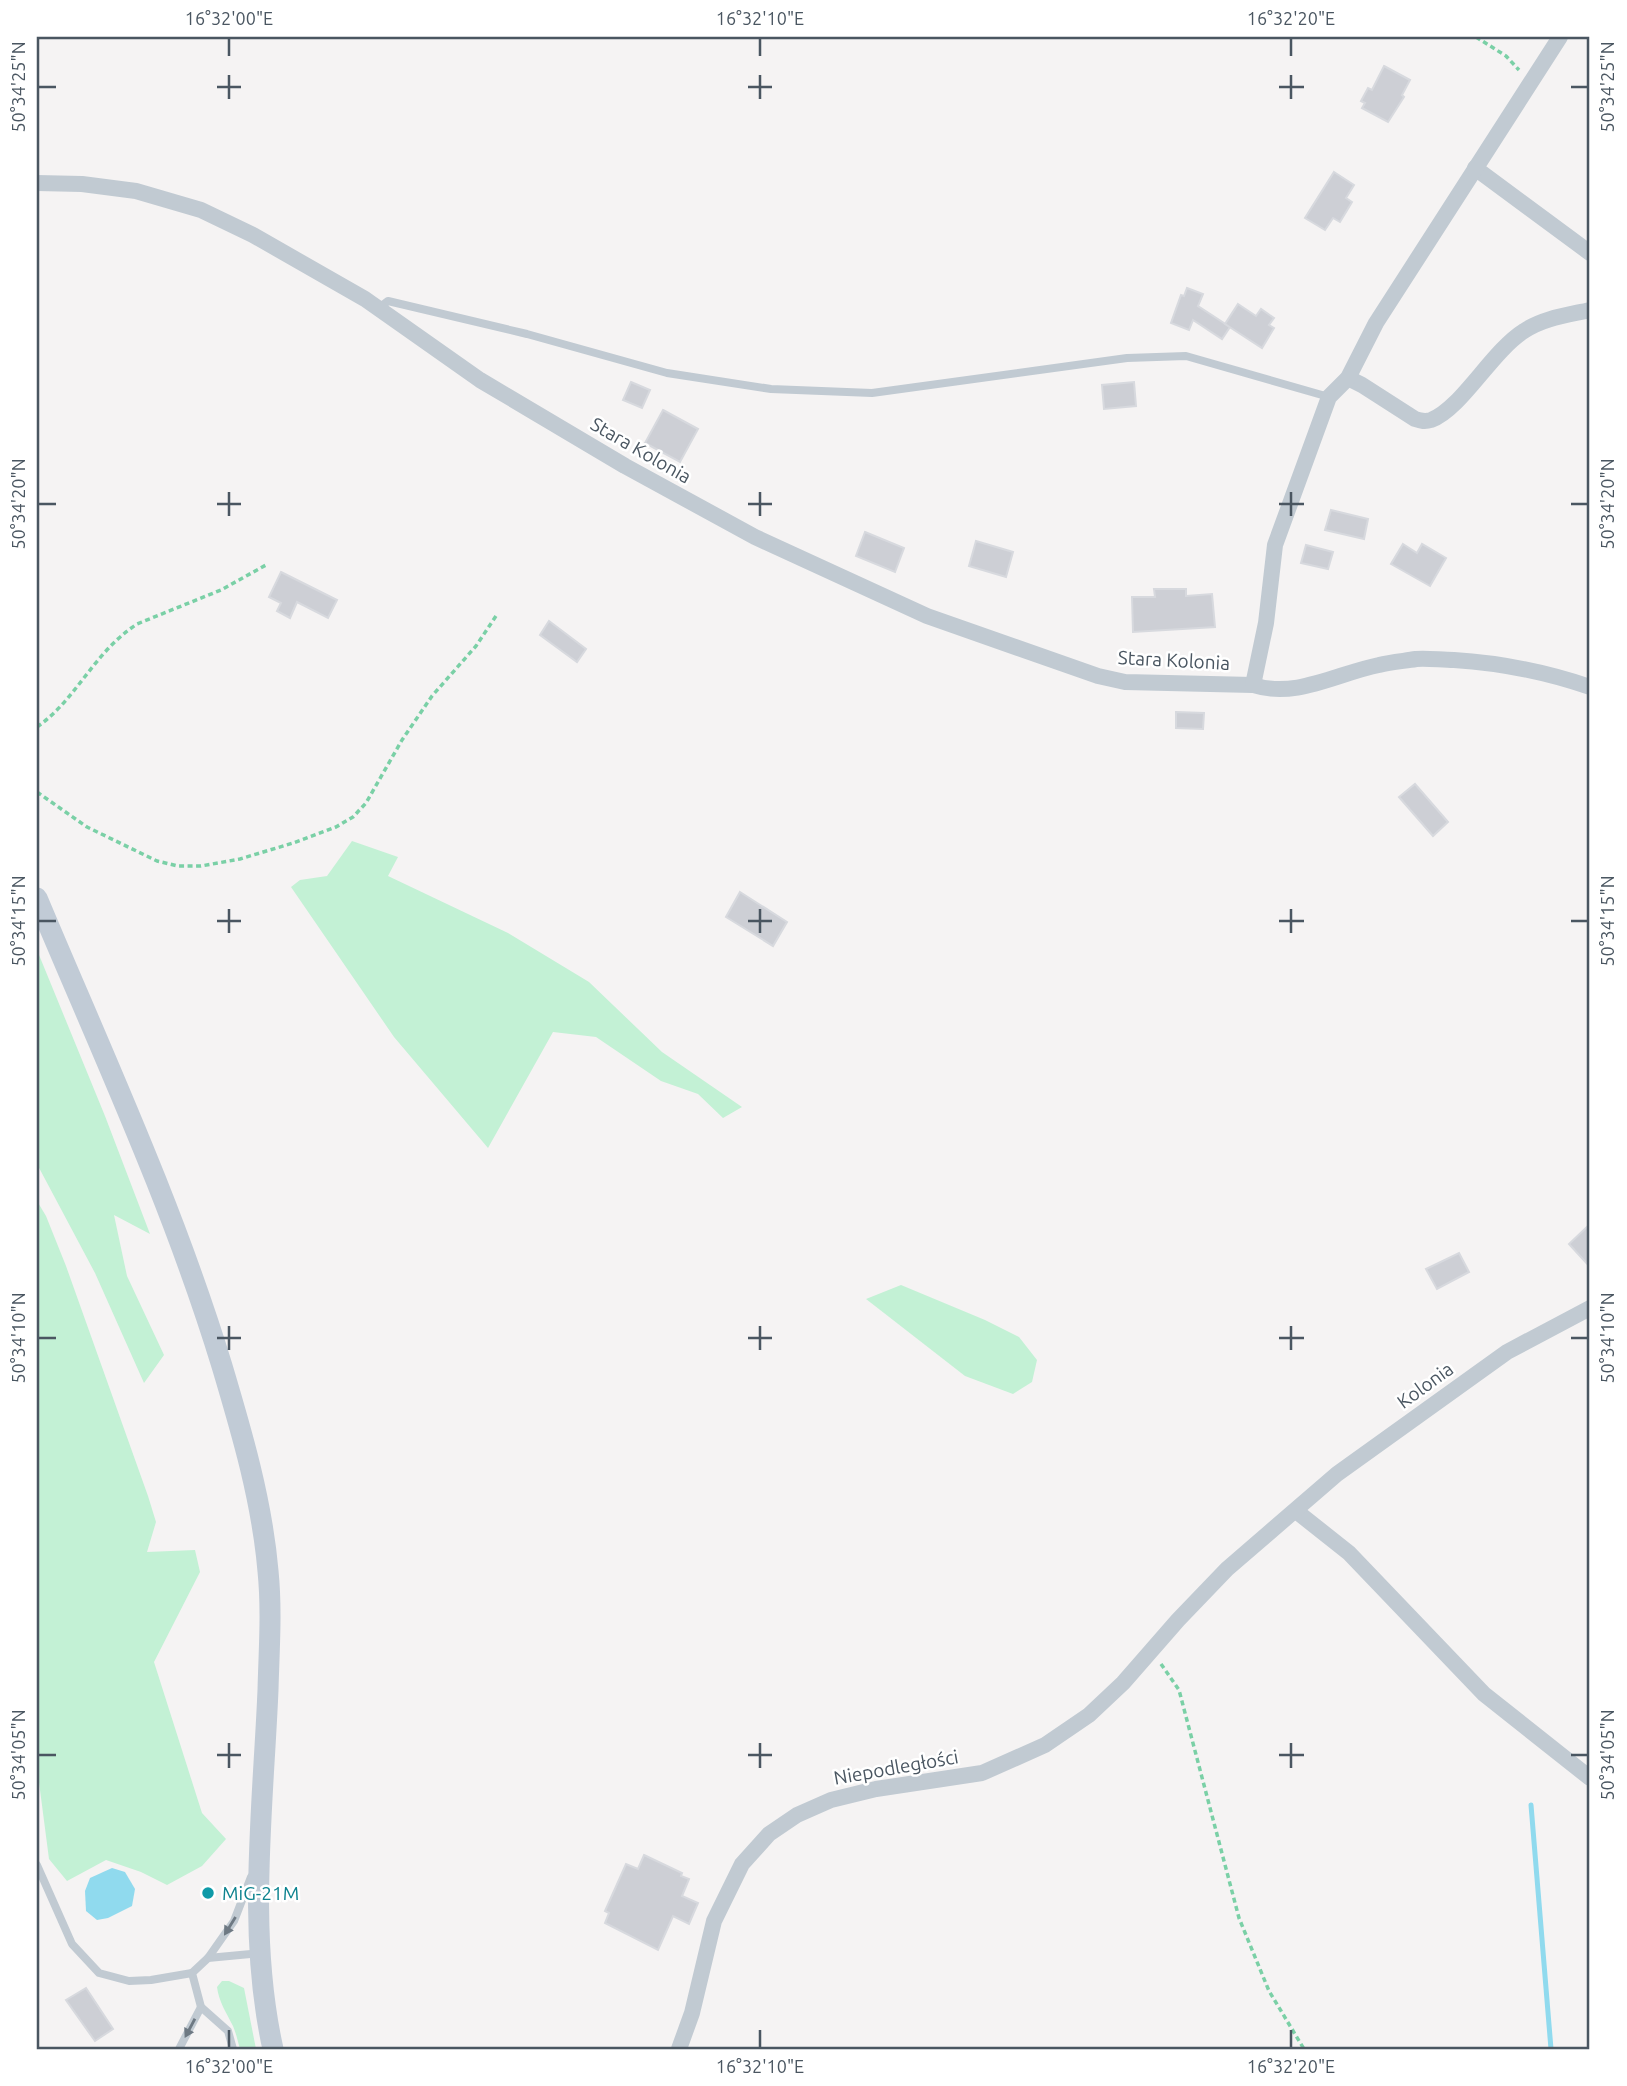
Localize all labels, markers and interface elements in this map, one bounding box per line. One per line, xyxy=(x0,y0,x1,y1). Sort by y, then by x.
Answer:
text: 16°32'00"E xyxy=(185,8,273,28)
text: 16°32'10"E xyxy=(716,8,804,28)
text: 16°32'20"E xyxy=(1247,8,1335,28)
text: 50°34'25"N xyxy=(8,41,28,133)
text: 50°34'25"N xyxy=(1597,41,1617,133)
street label: Stara Kolonia xyxy=(587,412,695,488)
text: 50°34'20"N xyxy=(8,458,28,550)
text: 50°34'20"N xyxy=(1597,458,1617,550)
street label: Stara Kolonia xyxy=(1117,646,1231,674)
text: 50°34'15"N xyxy=(8,875,28,967)
text: 50°34'15"N xyxy=(1597,875,1617,967)
text: 50°34'10"N xyxy=(8,1292,28,1384)
text: 50°34'10"N xyxy=(1597,1292,1617,1384)
street label: Kolonia xyxy=(1393,1357,1457,1413)
text: 50°34'05"N xyxy=(8,1709,28,1801)
text: 50°34'05"N xyxy=(1597,1709,1617,1801)
street label: Niepodległości xyxy=(832,1745,960,1789)
place label: MiG-21M xyxy=(222,1882,299,1904)
marker: MiG-21M xyxy=(200,1885,216,1901)
one-way arrow xyxy=(223,1916,236,1936)
one-way arrow xyxy=(184,2018,195,2038)
text: 16°32'00"E xyxy=(185,2056,273,2076)
text: 16°32'10"E xyxy=(716,2056,804,2076)
text: 16°32'20"E xyxy=(1247,2056,1335,2076)

